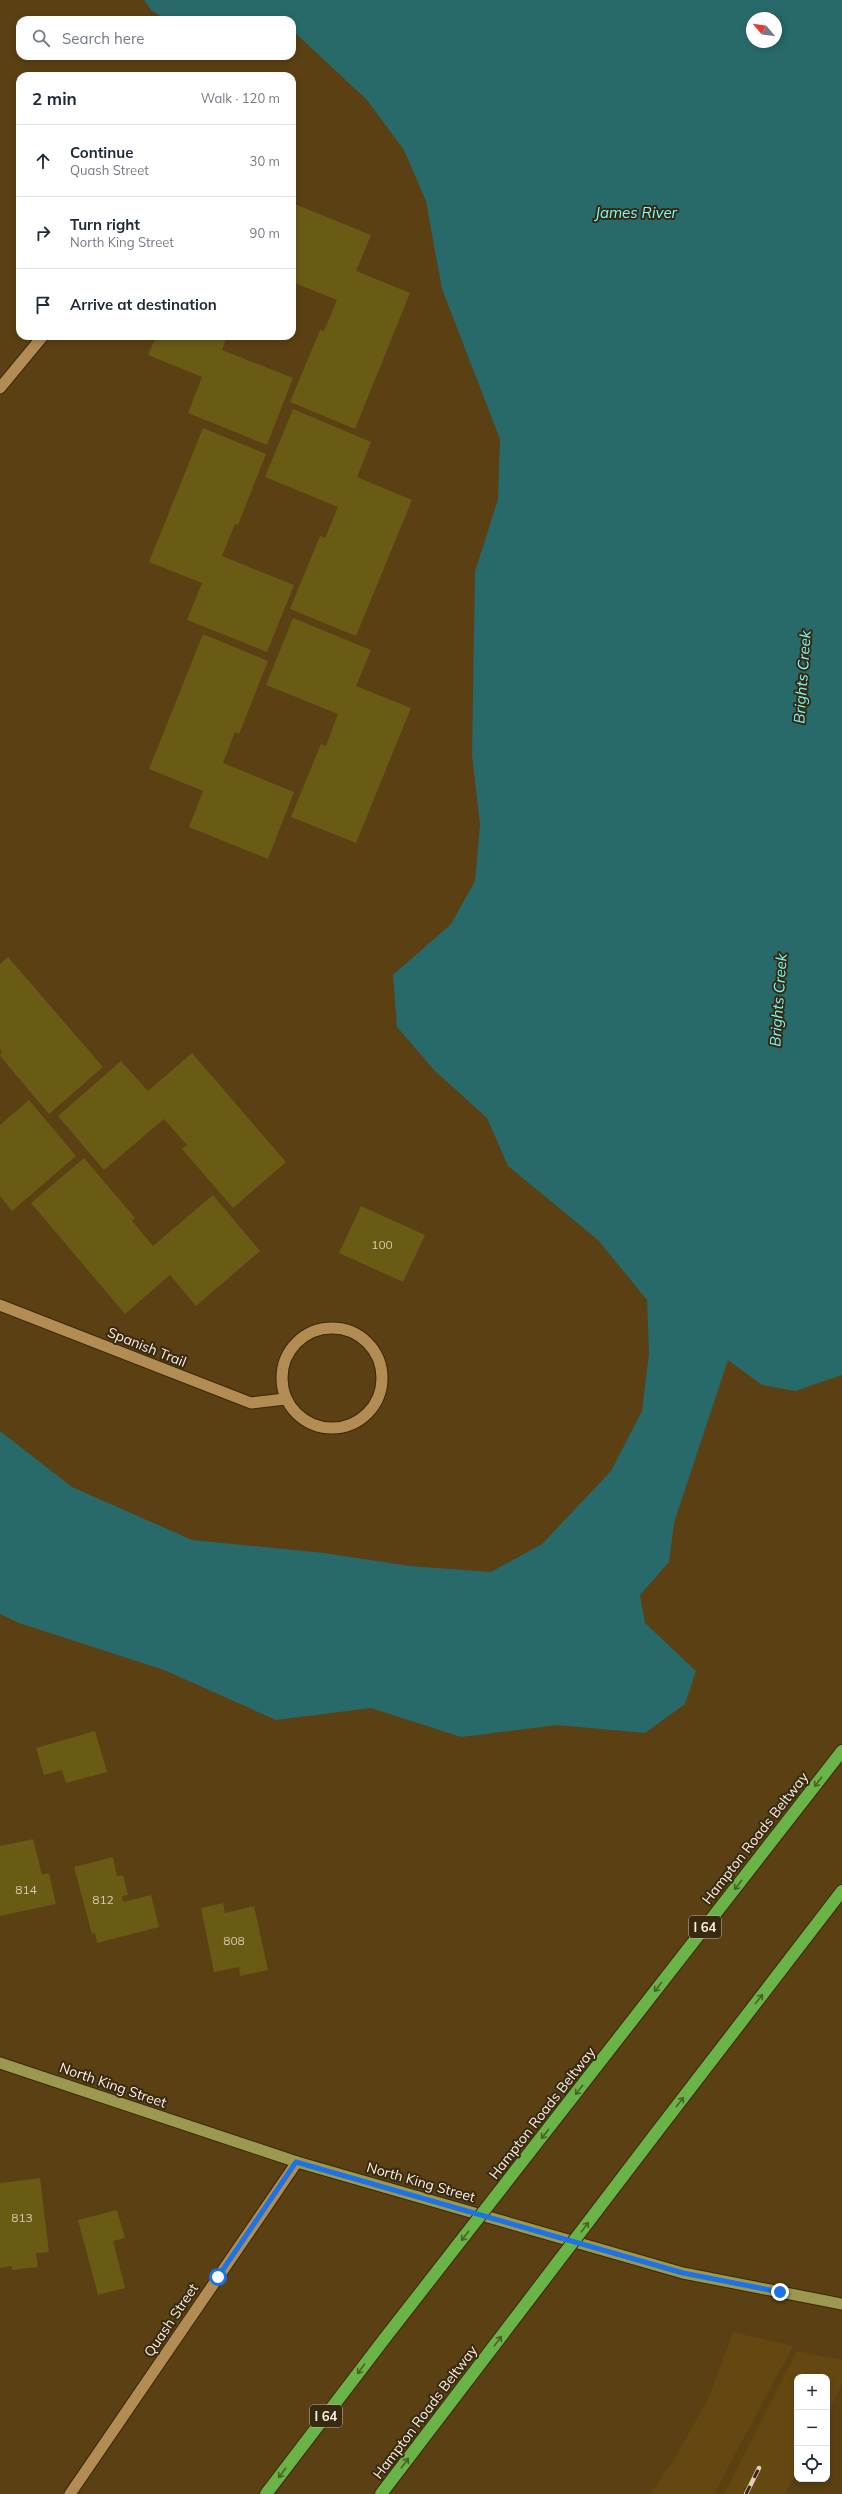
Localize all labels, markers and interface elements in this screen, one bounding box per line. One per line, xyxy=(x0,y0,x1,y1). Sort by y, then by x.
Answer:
north arrow xyxy=(746,12,782,48)
search box xyxy=(16,16,296,60)
icon: search xyxy=(30,27,52,49)
text: Search here xyxy=(62,29,144,48)
text: 2 min xyxy=(32,88,77,109)
text: Walk · 120 m xyxy=(201,90,280,106)
text: Continue xyxy=(70,143,133,162)
icon: ahead xyxy=(32,150,54,172)
text: 30 m xyxy=(250,153,280,169)
text: Quash Street xyxy=(70,162,149,178)
water label: James River xyxy=(593,203,678,222)
text: Turn right xyxy=(70,215,140,234)
icon: right xyxy=(32,222,54,244)
text: 90 m xyxy=(250,225,280,241)
text: North King Street xyxy=(70,234,174,250)
icon: arrive xyxy=(32,294,54,316)
text: Arrive at destination xyxy=(70,295,217,314)
water label: Brights Creek xyxy=(789,629,815,724)
water label: Brights Creek xyxy=(765,952,791,1047)
house number: 100 xyxy=(371,1237,393,1252)
street label: Spanish Trail xyxy=(105,1323,189,1371)
street label: Hampton Roads Beltway xyxy=(698,1768,812,1908)
one-way arrow xyxy=(814,1776,822,1787)
one-way arrow xyxy=(734,1879,743,1890)
house number: 814 xyxy=(15,1882,37,1897)
house number: 812 xyxy=(92,1892,114,1907)
road number: I 64 xyxy=(689,1916,721,1938)
house number: 808 xyxy=(223,1933,245,1948)
one-way arrow xyxy=(654,1982,663,1993)
one-way arrow xyxy=(755,1994,763,2005)
street label: Hampton Roads Beltway xyxy=(485,2043,599,2183)
street label: North King Street xyxy=(57,2058,169,2112)
one-way arrow xyxy=(574,2084,583,2095)
one-way arrow xyxy=(676,2097,684,2108)
one-way arrow xyxy=(540,2128,549,2139)
street label: North King Street xyxy=(365,2158,477,2206)
house number: 813 xyxy=(11,2210,33,2225)
one-way arrow xyxy=(581,2221,589,2232)
one-way arrow xyxy=(460,2231,469,2242)
route start xyxy=(209,2268,227,2286)
street label: Quash Street xyxy=(140,2280,202,2360)
route end xyxy=(771,2283,789,2301)
one-way arrow xyxy=(494,2336,502,2347)
street label: Hampton Roads Beltway xyxy=(369,2341,481,2482)
one-way arrow xyxy=(357,2364,365,2375)
map controls xyxy=(794,2374,830,2482)
button: + xyxy=(794,2374,830,2410)
road number: I 64 xyxy=(310,2405,342,2427)
button: − xyxy=(794,2410,830,2446)
button: locate xyxy=(794,2446,830,2482)
one-way arrow xyxy=(401,2458,409,2469)
one-way arrow xyxy=(278,2467,287,2478)

